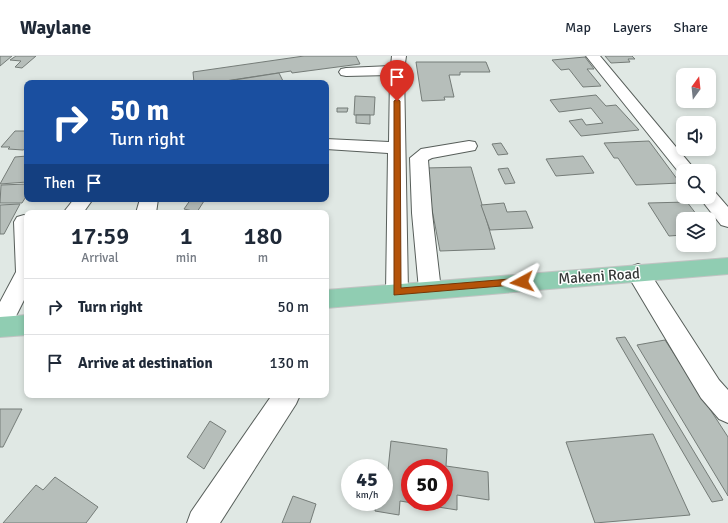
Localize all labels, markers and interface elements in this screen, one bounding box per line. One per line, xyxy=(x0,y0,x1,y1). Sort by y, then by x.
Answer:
text: Waylane xyxy=(20,16,91,40)
text: Map xyxy=(565,19,591,36)
text: Layers xyxy=(613,19,652,36)
text: Share xyxy=(674,19,708,36)
pin xyxy=(380,60,414,101)
icon: arrive xyxy=(386,66,408,88)
north arrow xyxy=(676,68,716,108)
map controls xyxy=(676,68,716,252)
text: 50 m xyxy=(110,94,169,128)
icon: right xyxy=(44,96,96,148)
button: sound xyxy=(676,116,716,156)
text: Turn right xyxy=(110,128,185,150)
button: search xyxy=(676,164,716,204)
icon: arrive xyxy=(83,172,105,194)
text: Then xyxy=(44,174,75,192)
button: layers xyxy=(676,212,716,252)
text: 17:59 xyxy=(71,221,129,251)
text: 1 xyxy=(180,221,193,251)
text: 180 xyxy=(243,221,282,251)
text: Arrival xyxy=(81,250,119,266)
text: min xyxy=(176,250,197,266)
text: m xyxy=(258,250,268,266)
position arrow xyxy=(501,261,543,303)
street label: Makeni Road xyxy=(557,264,641,288)
icon: right xyxy=(44,296,66,318)
text: Turn right xyxy=(78,298,143,316)
text: 50 m xyxy=(278,298,309,316)
icon: arrive xyxy=(44,352,66,374)
text: Arrive at destination xyxy=(78,354,213,372)
text: 130 m xyxy=(269,354,309,372)
speed limit sign: 50 xyxy=(401,459,453,511)
text: 45 xyxy=(356,467,378,492)
text: km/h xyxy=(356,489,378,501)

